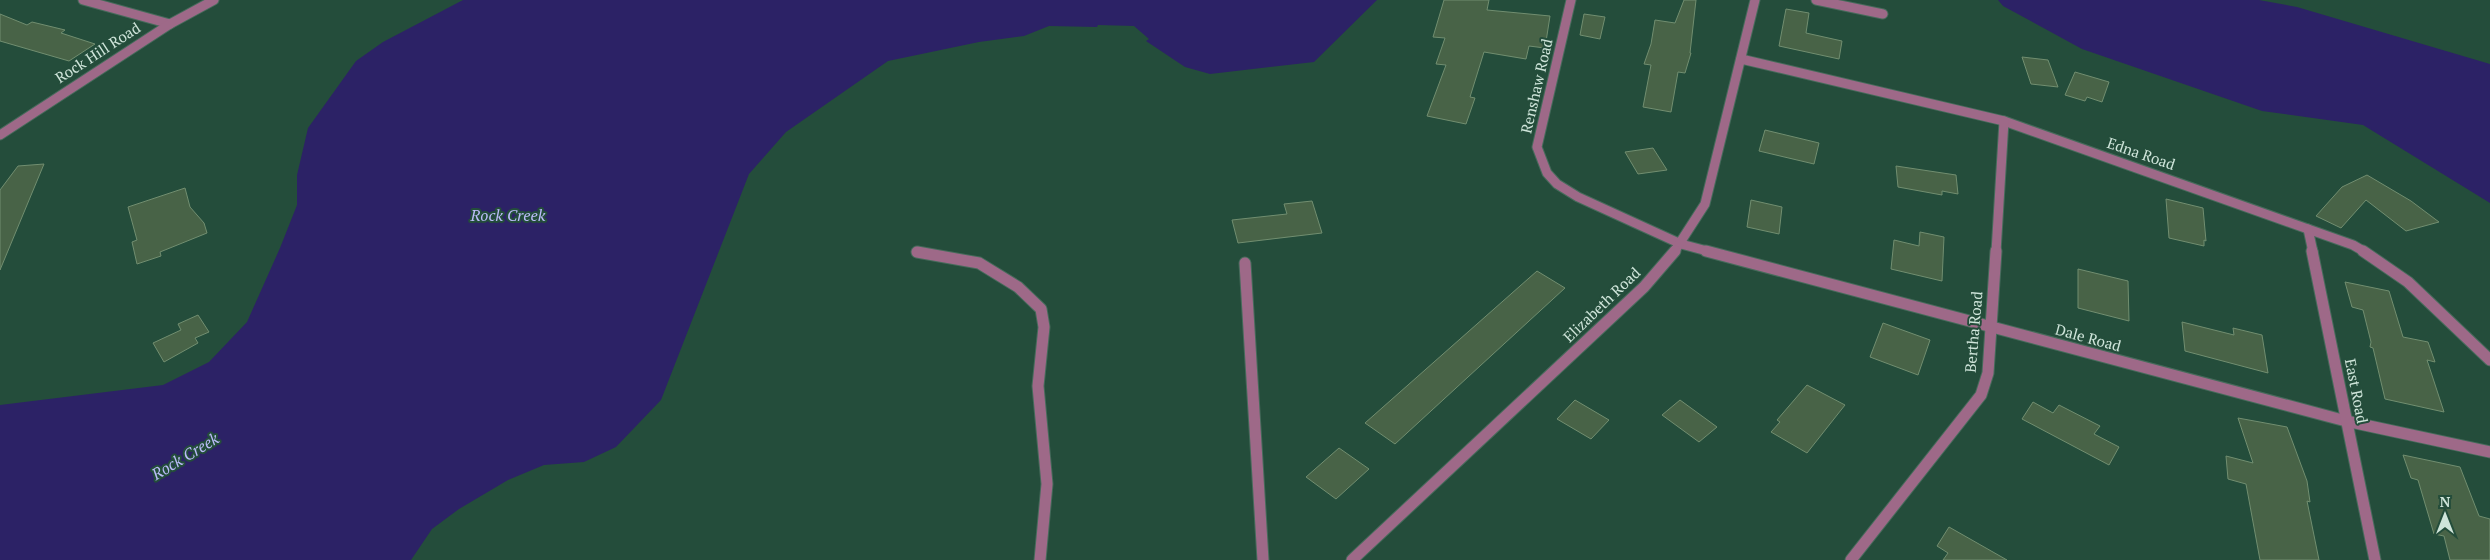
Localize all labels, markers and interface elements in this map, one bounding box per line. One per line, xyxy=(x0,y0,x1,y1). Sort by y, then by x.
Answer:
street label: Rock Hill Road xyxy=(51,17,144,87)
street label: Renshaw Road xyxy=(1515,36,1557,135)
street label: Edna Road xyxy=(2105,132,2178,174)
water label: Rock Creek xyxy=(470,204,546,226)
street label: Elizabeth Road xyxy=(1558,262,1644,346)
street label: Bertha Road xyxy=(1959,290,1987,373)
street label: Dale Road xyxy=(2053,319,2123,355)
street label: East Road xyxy=(2341,357,2373,425)
water label: Rock Creek xyxy=(146,427,223,485)
north arrow xyxy=(2420,490,2470,540)
text: N xyxy=(2440,492,2451,511)

